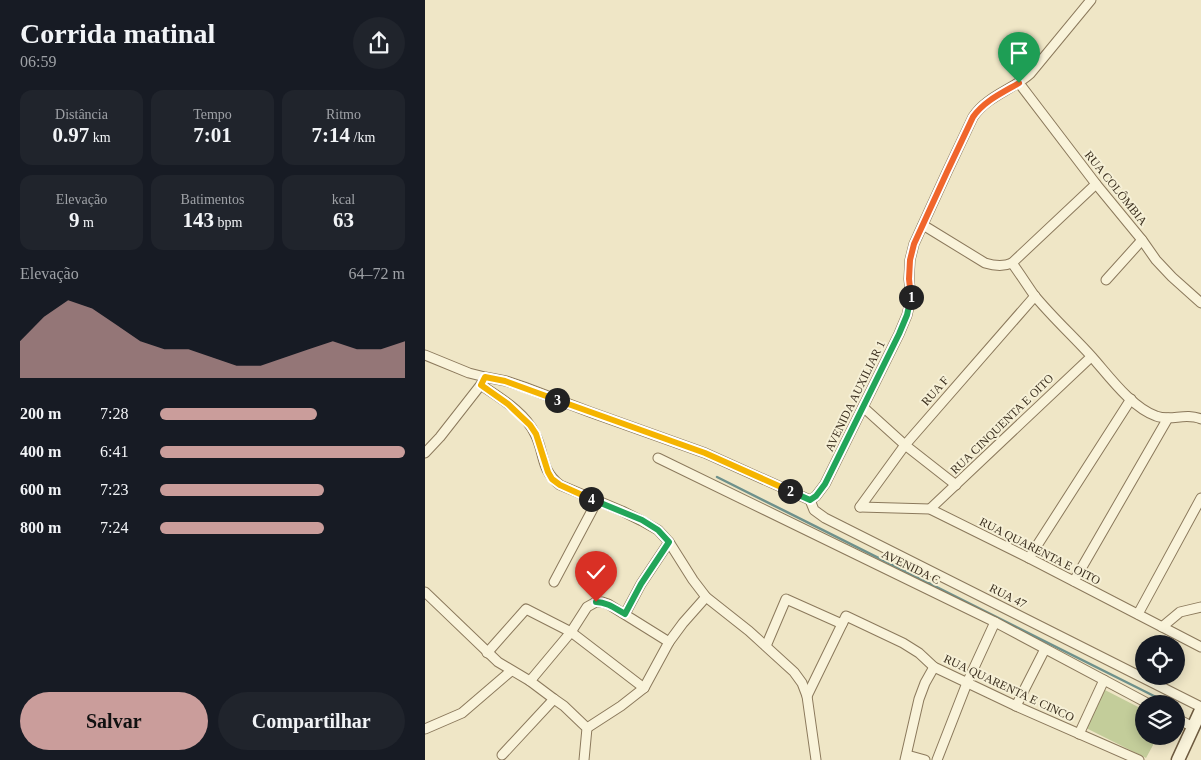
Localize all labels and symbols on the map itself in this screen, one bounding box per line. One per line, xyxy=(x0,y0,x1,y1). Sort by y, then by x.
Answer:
pin xyxy=(998,32,1040,83)
street label: RUA COLÔMBIA xyxy=(1082,148,1150,228)
pin: 1 xyxy=(899,284,923,310)
street label: AVENIDA AUXILIAR 1 xyxy=(822,338,888,454)
street label: RUA CINQUENTA E OITO xyxy=(948,371,1057,477)
street label: RUA F xyxy=(918,373,952,409)
pin: 3 xyxy=(545,388,569,412)
pin: 2 xyxy=(777,478,803,504)
pin: 4 xyxy=(579,486,603,512)
street label: RUA QUARENTA E OITO xyxy=(977,514,1103,588)
street label: AVENIDA C xyxy=(879,547,943,587)
pin xyxy=(575,551,617,602)
street label: RUA 47 xyxy=(987,581,1029,611)
street label: RUA QUARENTA E CINCO xyxy=(941,651,1077,725)

